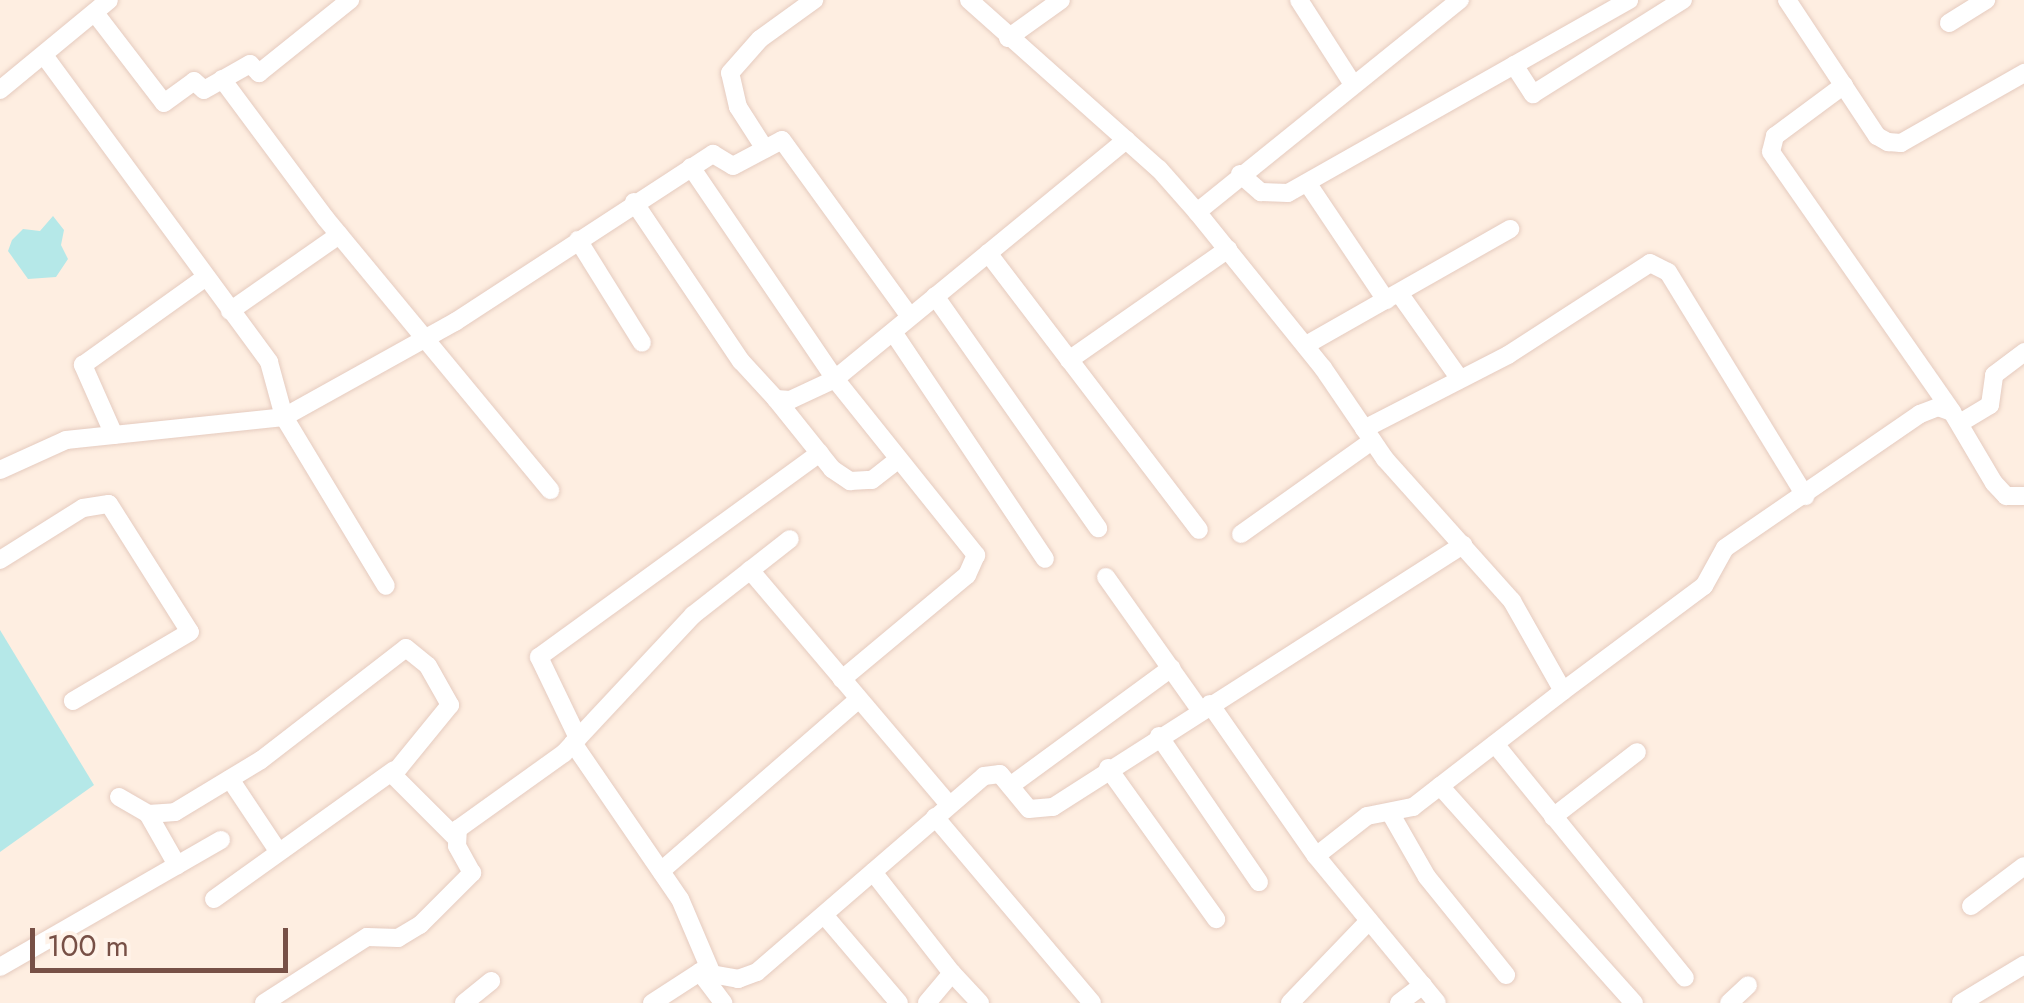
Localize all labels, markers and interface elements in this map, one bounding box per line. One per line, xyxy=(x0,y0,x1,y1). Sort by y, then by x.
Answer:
scale bar xyxy=(35,908,292,970)
text: 100 m xyxy=(47,924,129,967)

